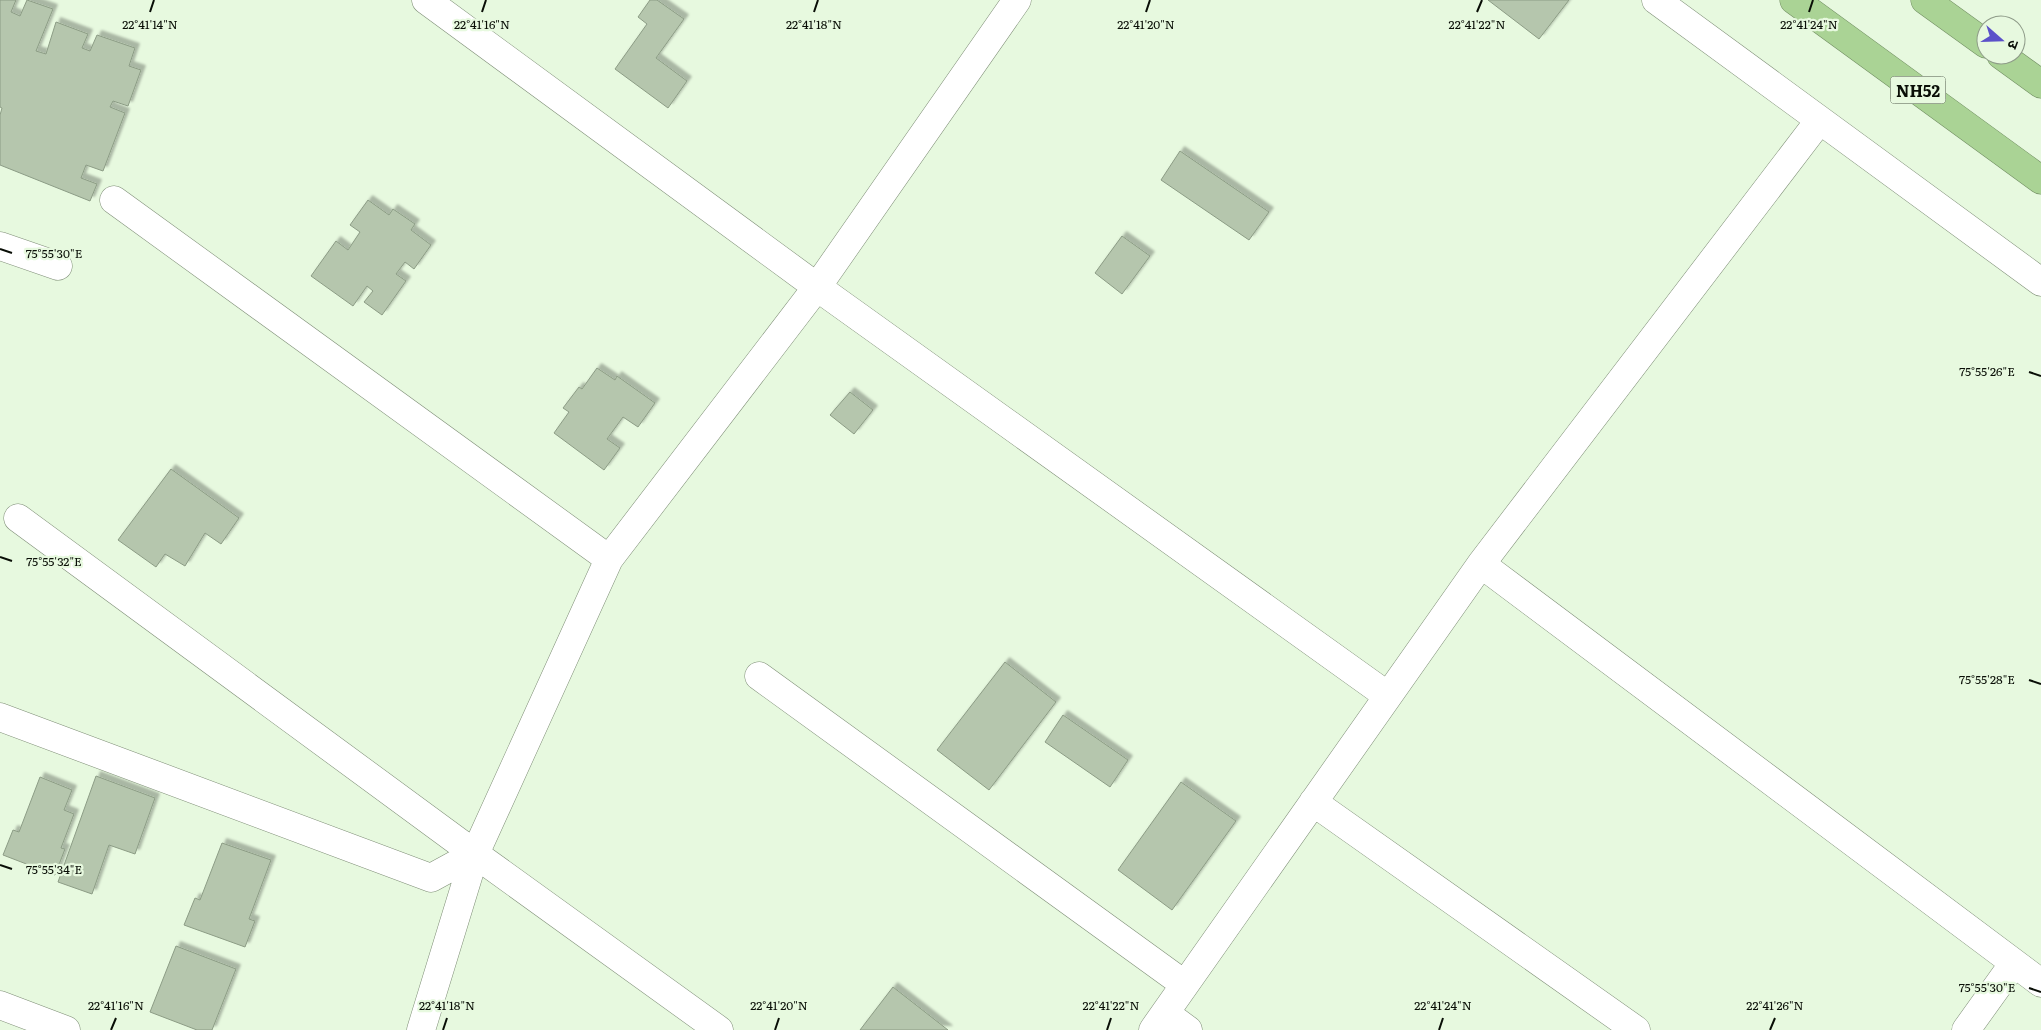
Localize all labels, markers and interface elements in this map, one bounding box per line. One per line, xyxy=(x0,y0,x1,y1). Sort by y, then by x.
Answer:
text: 22°41'14"N xyxy=(122,15,178,33)
text: 22°41'16"N xyxy=(454,15,510,33)
text: 22°41'18"N xyxy=(786,15,842,33)
text: 22°41'20"N xyxy=(1117,15,1175,33)
text: 22°41'22"N xyxy=(1449,15,1505,33)
text: 22°41'24"N xyxy=(1780,15,1838,33)
north arrow xyxy=(1976,15,2026,65)
text: उ xyxy=(2003,38,2025,53)
road number: NH52 xyxy=(1890,76,1946,104)
text: 75°55'30"E xyxy=(26,244,83,262)
text: 75°55'26"E xyxy=(1959,362,2015,380)
text: 75°55'32"E xyxy=(26,552,82,570)
text: 75°55'28"E xyxy=(1959,670,2015,688)
text: 75°55'34"E xyxy=(26,860,82,878)
text: 75°55'30"E xyxy=(1959,978,2016,996)
text: 22°41'16"N xyxy=(88,996,144,1014)
text: 22°41'18"N xyxy=(419,996,475,1014)
text: 22°41'20"N xyxy=(750,996,808,1014)
text: 22°41'22"N xyxy=(1083,996,1139,1014)
text: 22°41'24"N xyxy=(1414,996,1472,1014)
text: 22°41'26"N xyxy=(1746,996,1804,1014)

